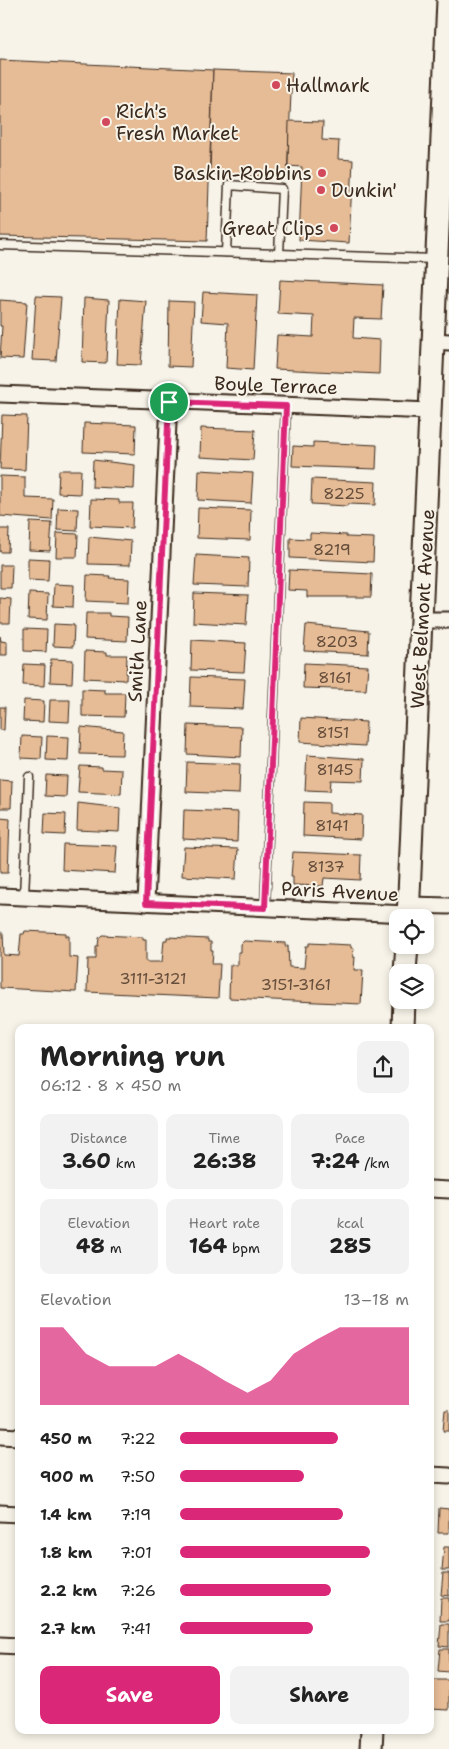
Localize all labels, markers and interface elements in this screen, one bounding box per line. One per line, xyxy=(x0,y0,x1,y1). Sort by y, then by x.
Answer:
place label: Hallmark xyxy=(286,73,370,98)
marker: Hallmark xyxy=(270,79,282,91)
place label: Rich's Fresh Market xyxy=(116,99,239,146)
marker: Rich's Fresh Market xyxy=(100,116,112,128)
place label: Baskin-Robbins xyxy=(173,161,312,186)
marker: Baskin-Robbins xyxy=(316,167,328,179)
place label: Dunkin' xyxy=(331,178,397,203)
marker: Dunkin' xyxy=(315,184,327,196)
place label: Great Clips xyxy=(222,216,324,241)
marker: Great Clips xyxy=(328,222,340,234)
street label: Boyle Terrace xyxy=(214,371,338,400)
pin xyxy=(148,381,190,423)
icon: arrive xyxy=(155,388,183,416)
house number: 8225 xyxy=(323,483,365,504)
street label: West Belmont Avenue xyxy=(405,508,440,710)
house number: 8219 xyxy=(313,539,351,560)
street label: Smith Lane xyxy=(122,599,153,703)
house number: 8203 xyxy=(316,631,358,652)
house number: 8161 xyxy=(318,667,352,688)
house number: 8151 xyxy=(317,722,349,743)
house number: 8145 xyxy=(316,759,354,780)
house number: 8141 xyxy=(315,815,349,836)
house number: 8137 xyxy=(307,856,345,877)
street label: Paris Avenue xyxy=(280,876,399,907)
map controls xyxy=(389,909,434,1009)
button: locate xyxy=(389,909,434,954)
button: layers xyxy=(389,964,434,1009)
house number: 3111-3121 xyxy=(119,968,187,989)
house number: 3151-3161 xyxy=(261,974,331,995)
text: Morning run xyxy=(40,1037,225,1075)
button: share xyxy=(357,1041,409,1093)
text: 06:12 · 8 × 450 m xyxy=(40,1075,181,1096)
text: Distance xyxy=(70,1129,128,1147)
text: Time xyxy=(208,1129,241,1147)
text: Pace xyxy=(335,1129,366,1147)
text: 3.60 xyxy=(62,1147,111,1175)
text: 26:38 xyxy=(192,1147,257,1175)
text: 7:24 xyxy=(311,1147,360,1175)
text: km xyxy=(111,1154,136,1172)
text: /km xyxy=(360,1154,389,1172)
text: Elevation xyxy=(67,1214,130,1232)
text: Heart rate xyxy=(189,1214,260,1232)
text: kcal xyxy=(337,1214,364,1232)
text: 48 xyxy=(76,1232,105,1260)
text: 164 xyxy=(189,1232,227,1260)
text: 285 xyxy=(329,1232,371,1260)
text: m xyxy=(105,1239,122,1257)
text: bpm xyxy=(227,1239,260,1257)
text: Elevation xyxy=(40,1289,112,1310)
text: 13–18 m xyxy=(344,1289,409,1310)
text: 450 m xyxy=(40,1428,92,1449)
text: 7:22 xyxy=(120,1428,156,1449)
text: 900 m xyxy=(40,1466,94,1487)
text: 7:50 xyxy=(120,1466,156,1487)
text: 1.4 km xyxy=(40,1504,92,1525)
text: 7:19 xyxy=(120,1504,151,1525)
text: 1.8 km xyxy=(40,1542,92,1563)
text: 7:01 xyxy=(120,1542,152,1563)
text: 2.2 km xyxy=(40,1580,97,1601)
text: 7:26 xyxy=(120,1580,156,1601)
text: 2.7 km xyxy=(40,1618,95,1639)
text: 7:41 xyxy=(120,1618,151,1639)
button: Save xyxy=(40,1666,220,1724)
button: Share xyxy=(230,1666,409,1724)

